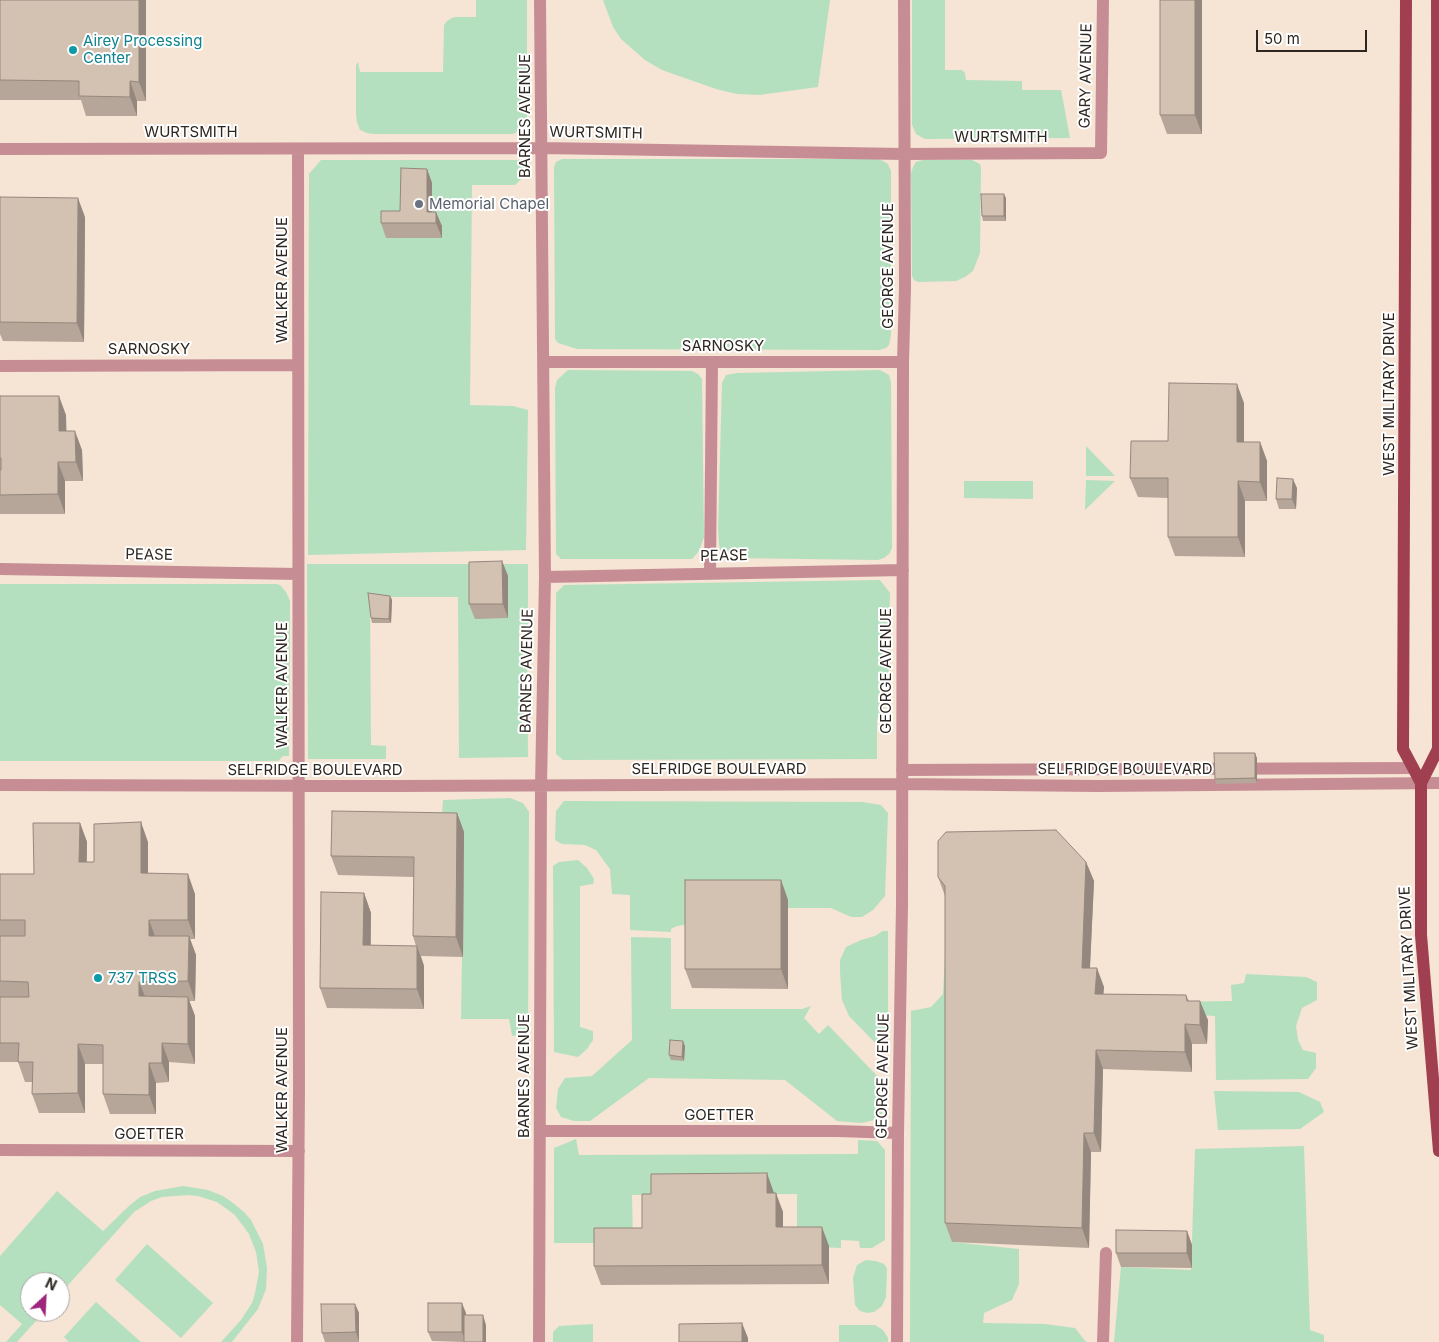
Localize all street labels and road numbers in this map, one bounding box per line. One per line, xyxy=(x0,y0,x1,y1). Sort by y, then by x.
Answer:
street label: GARY AVENUE xyxy=(1076,23,1096,129)
street label: BARNES AVENUE xyxy=(516,54,534,178)
street label: WURTSMITH xyxy=(144,123,238,141)
street label: WURTSMITH xyxy=(549,123,643,143)
street label: WURTSMITH xyxy=(954,128,1048,146)
street label: GEORGE AVENUE xyxy=(879,203,897,329)
street label: WALKER AVENUE xyxy=(273,217,291,343)
street label: WEST MILITARY DRIVE xyxy=(1380,312,1398,476)
street label: SARNOSKY xyxy=(682,337,764,355)
street label: SARNOSKY xyxy=(108,340,190,358)
street label: PEASE xyxy=(125,546,173,564)
street label: PEASE xyxy=(700,547,748,565)
street label: GEORGE AVENUE xyxy=(877,608,895,734)
street label: BARNES AVENUE xyxy=(517,609,537,733)
street label: WALKER AVENUE xyxy=(273,622,291,748)
street label: SELFRIDGE BOULEVARD xyxy=(631,760,807,778)
street label: SELFRIDGE BOULEVARD xyxy=(1037,760,1213,778)
street label: SELFRIDGE BOULEVARD xyxy=(227,761,403,779)
street label: WEST MILITARY DRIVE xyxy=(1396,886,1422,1050)
street label: GEORGE AVENUE xyxy=(873,1013,893,1139)
street label: BARNES AVENUE xyxy=(515,1014,533,1138)
street label: WALKER AVENUE xyxy=(273,1027,291,1153)
street label: GOETTER xyxy=(684,1106,754,1124)
street label: GOETTER xyxy=(114,1125,184,1143)

